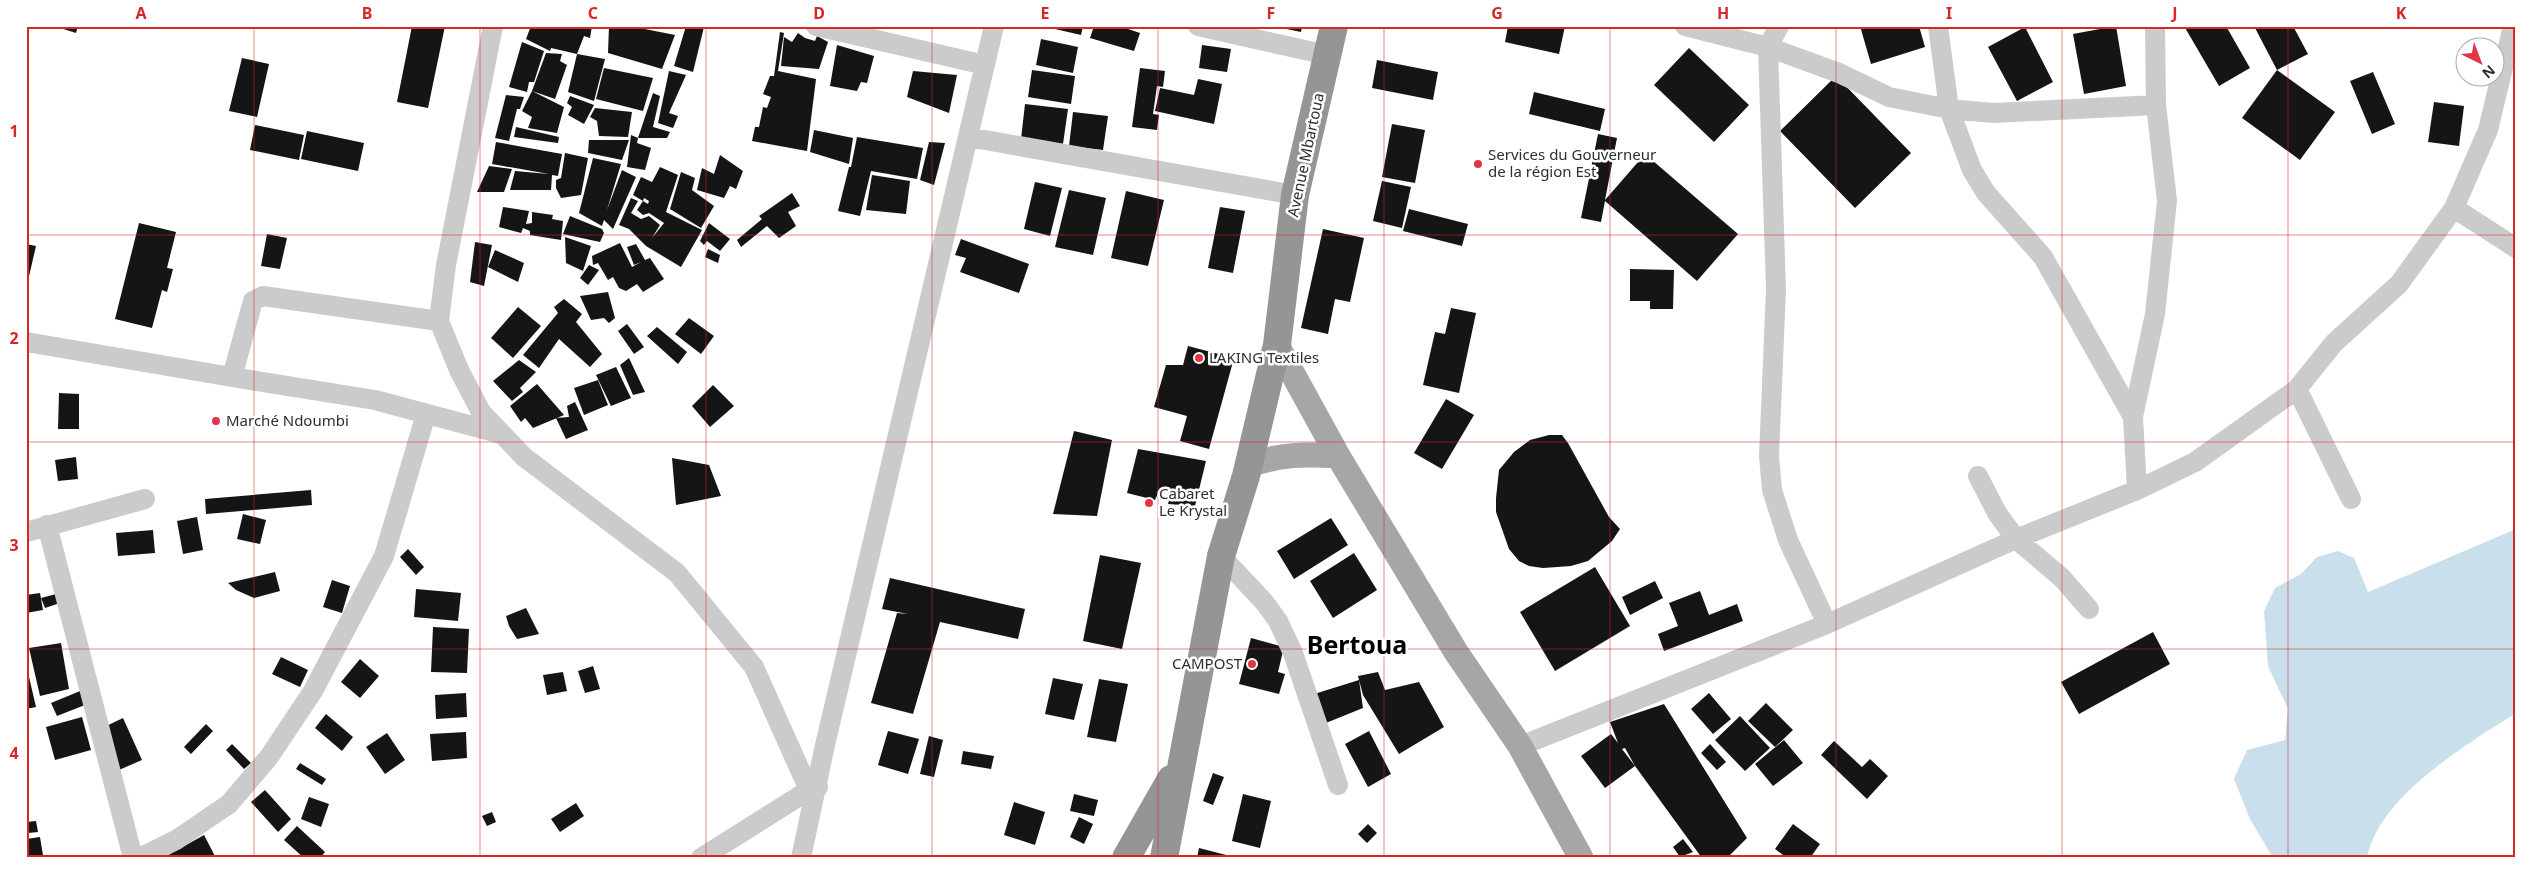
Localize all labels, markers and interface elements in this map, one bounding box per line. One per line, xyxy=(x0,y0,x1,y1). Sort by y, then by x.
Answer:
text: A xyxy=(135,2,147,24)
text: B xyxy=(362,2,372,24)
text: C xyxy=(588,2,598,24)
text: D xyxy=(813,2,825,24)
text: E xyxy=(1041,2,1050,24)
text: F xyxy=(1267,2,1275,24)
text: G xyxy=(1491,2,1503,24)
text: H xyxy=(1717,2,1729,24)
text: I xyxy=(1946,2,1952,24)
text: J xyxy=(2170,2,2178,24)
text: K xyxy=(2396,2,2407,24)
north arrow xyxy=(2454,38,2504,88)
text: N xyxy=(2478,61,2500,83)
street label: Avenue Mbartoua xyxy=(1282,91,1328,219)
text: 1 xyxy=(9,120,19,142)
place label: Services du Gouverneur de la région Est xyxy=(1488,144,1656,181)
marker: Services du Gouverneur de la région Est xyxy=(1472,158,1484,170)
text: 2 xyxy=(9,327,19,349)
place label: LAKING Textiles xyxy=(1209,347,1319,367)
marker: LAKING Textiles xyxy=(1193,352,1205,364)
place label: Marché Ndoumbi xyxy=(226,410,349,430)
marker: Marché Ndoumbi xyxy=(210,415,222,427)
place label: Cabaret Le Krystal xyxy=(1159,483,1227,520)
marker: Cabaret Le Krystal xyxy=(1143,497,1155,509)
text: 3 xyxy=(9,534,19,556)
district label: Bertoua xyxy=(1307,627,1407,661)
place label: CAMPOST xyxy=(1172,653,1243,673)
marker: CAMPOST xyxy=(1246,658,1258,670)
text: 4 xyxy=(9,742,19,764)

